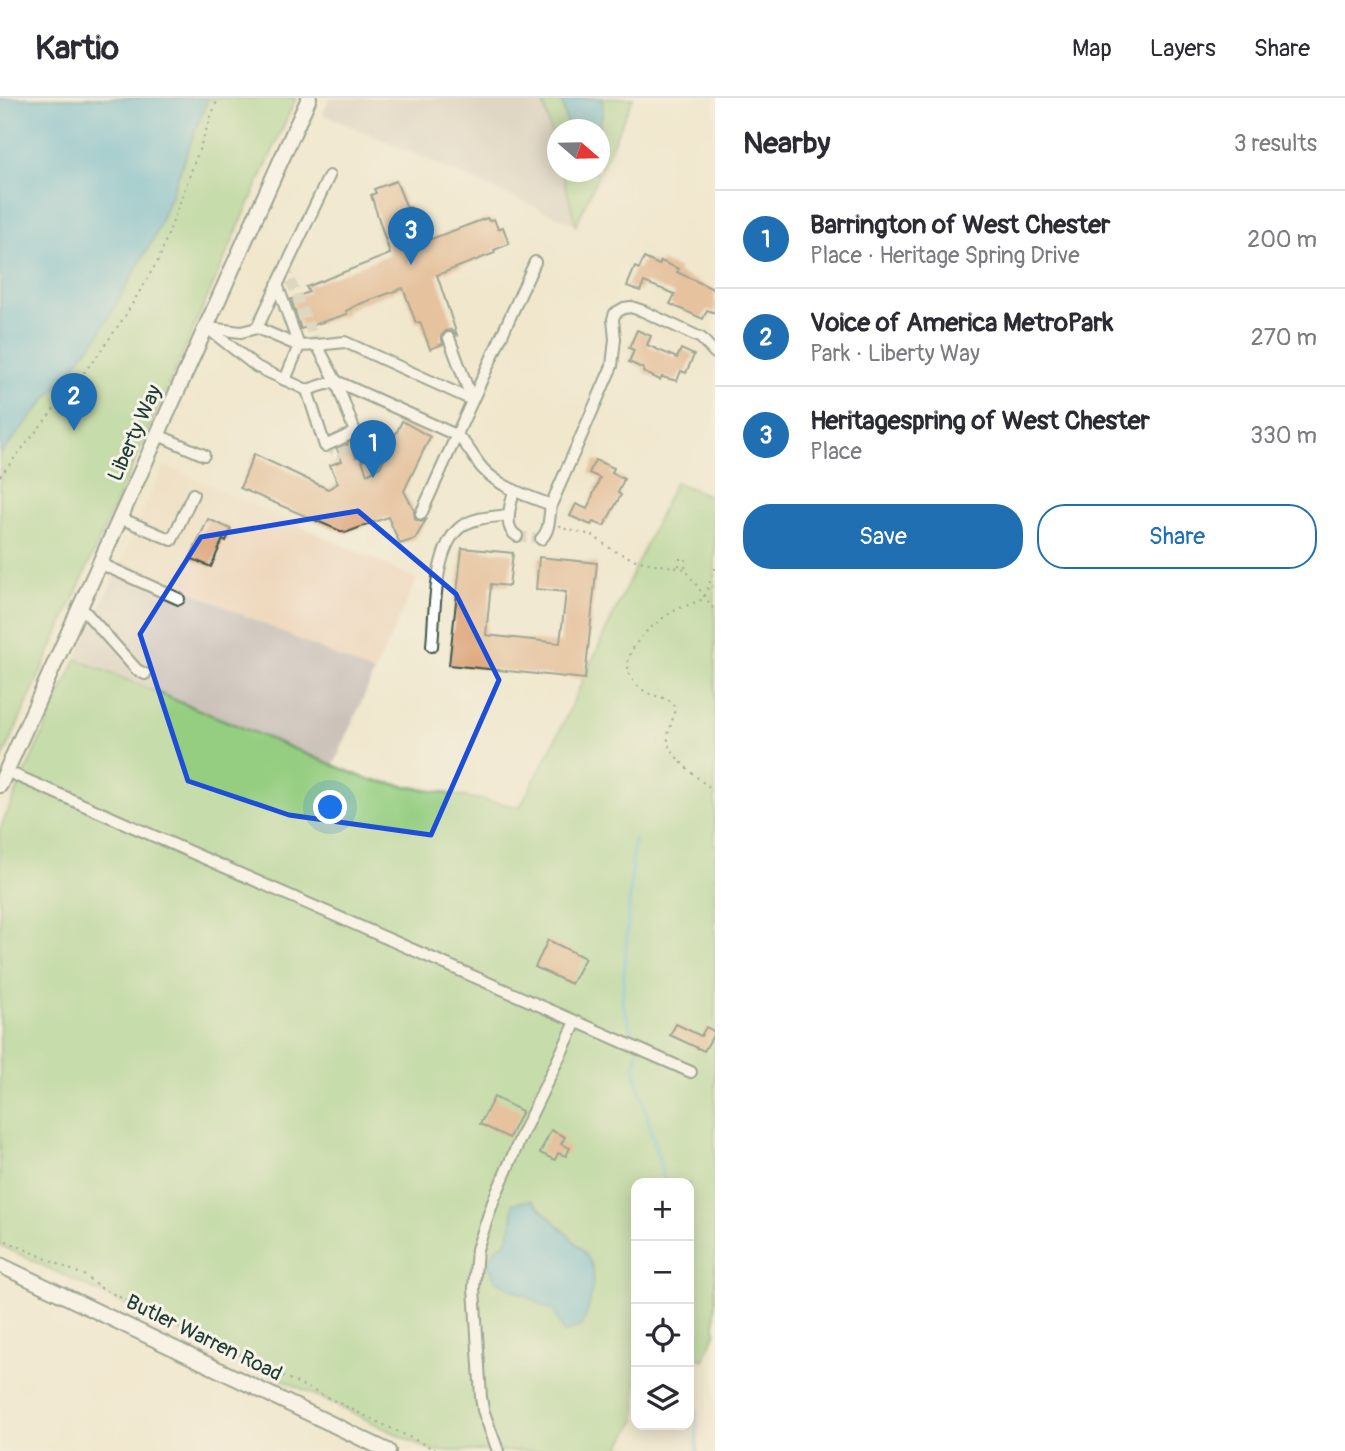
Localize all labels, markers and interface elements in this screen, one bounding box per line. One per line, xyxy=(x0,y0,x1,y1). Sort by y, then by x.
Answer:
text: Kartio xyxy=(35,28,119,69)
text: Map xyxy=(1072,34,1112,63)
text: Layers xyxy=(1150,34,1216,63)
text: Share xyxy=(1254,34,1310,63)
north arrow xyxy=(547,119,610,182)
text: Nearby xyxy=(743,125,830,162)
text: 3 results xyxy=(1234,129,1317,158)
pin: 3 xyxy=(388,207,434,265)
text: Barrington of West Chester xyxy=(810,209,1110,241)
text: 1 xyxy=(762,225,771,254)
text: 200 m xyxy=(1247,225,1317,254)
text: Place · Heritage Spring Drive xyxy=(810,241,1079,270)
text: Voice of America MetroPark xyxy=(810,307,1113,339)
text: 2 xyxy=(760,323,772,352)
text: 270 m xyxy=(1251,323,1317,352)
text: Park · Liberty Way xyxy=(810,339,980,368)
pin: 2 xyxy=(51,373,97,431)
street label: Liberty Way xyxy=(102,381,168,485)
text: Heritagespring of West Chester xyxy=(810,405,1150,437)
pin: 1 xyxy=(350,420,396,478)
text: 3 xyxy=(760,421,772,450)
text: 330 m xyxy=(1250,421,1317,450)
text: Place xyxy=(810,437,862,466)
button: Save xyxy=(743,504,1023,569)
button: Share xyxy=(1037,504,1317,569)
your location xyxy=(313,790,347,824)
map controls xyxy=(631,1178,694,1430)
button: + xyxy=(631,1178,694,1241)
button: − xyxy=(631,1241,694,1304)
street label: Butler Warren Road xyxy=(121,1289,287,1387)
button: locate xyxy=(631,1304,694,1367)
button: layers xyxy=(631,1367,694,1430)

